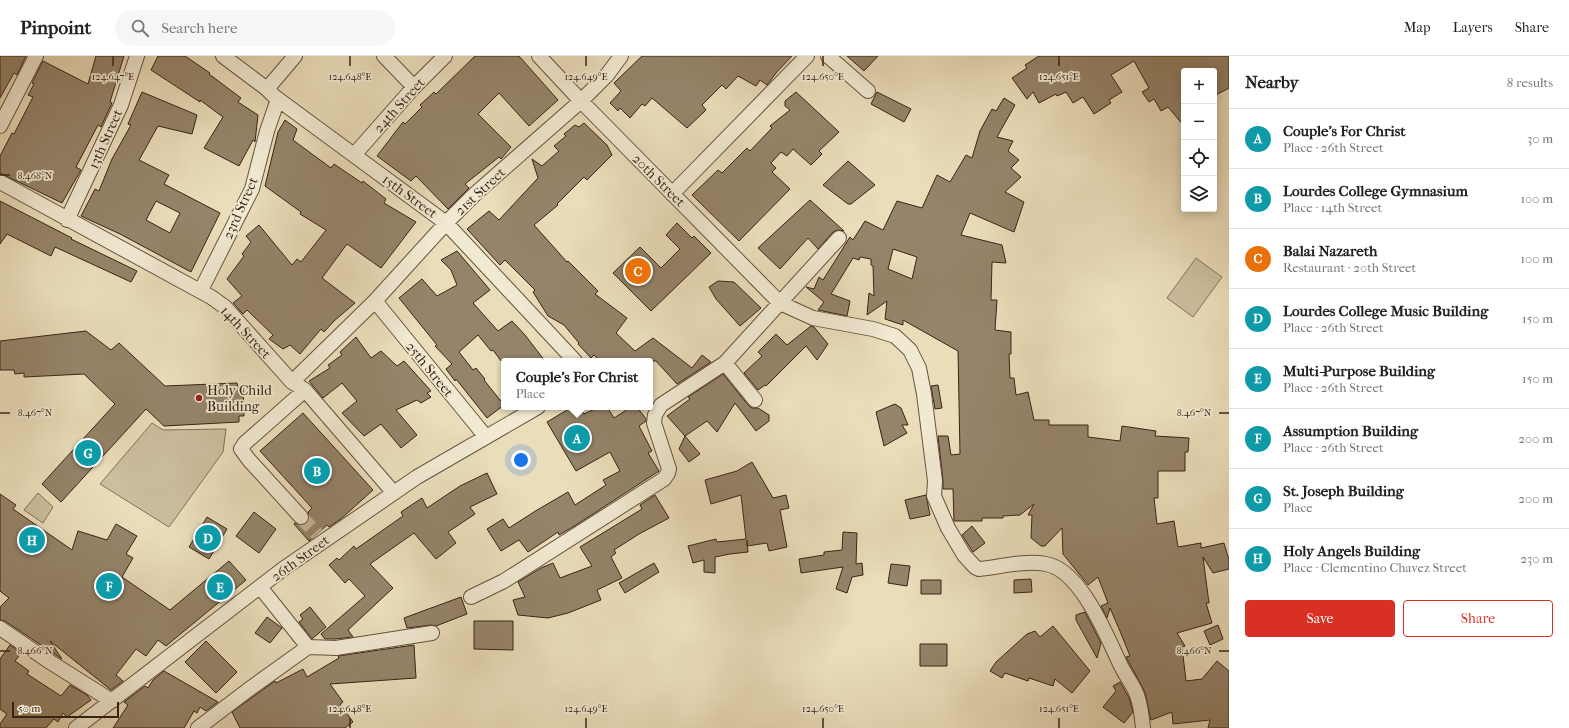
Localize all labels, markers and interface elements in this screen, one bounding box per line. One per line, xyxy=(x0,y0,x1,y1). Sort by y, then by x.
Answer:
search box xyxy=(115,10,395,46)
text: Pinpoint xyxy=(20,17,91,39)
icon: search xyxy=(129,17,151,39)
text: Search here xyxy=(161,19,237,37)
text: Map xyxy=(1404,19,1431,36)
text: Layers xyxy=(1453,19,1493,36)
text: Share xyxy=(1515,19,1549,36)
map controls xyxy=(1181,68,1217,212)
button: + xyxy=(1181,68,1217,104)
text: 124.647°E xyxy=(92,71,134,83)
text: 124.648°E xyxy=(329,71,371,83)
text: 124.649°E xyxy=(564,71,608,83)
text: 124.650°E xyxy=(802,71,844,83)
text: 124.651°E xyxy=(1039,71,1079,83)
text: Nearby xyxy=(1245,72,1299,92)
street label: 24th Street xyxy=(370,74,429,136)
text: 8 results xyxy=(1507,75,1553,90)
button: − xyxy=(1181,104,1217,140)
street label: 13th Street xyxy=(85,107,126,172)
text: Couple's For Christ xyxy=(1283,122,1406,140)
text: A xyxy=(1254,131,1262,146)
text: 30 m xyxy=(1527,131,1553,146)
button: locate xyxy=(1181,140,1217,176)
text: Place · 26th Street xyxy=(1283,140,1384,155)
street label: 20th Street xyxy=(629,150,689,210)
street label: 21st Street xyxy=(452,164,509,219)
text: 8.468°N xyxy=(18,170,53,182)
street label: 15th Street xyxy=(379,171,441,222)
street label: 23rd Street xyxy=(219,174,262,242)
button: layers xyxy=(1181,176,1217,212)
text: Lourdes College Gymnasium xyxy=(1283,182,1468,200)
text: B xyxy=(1254,191,1262,206)
text: 100 m xyxy=(1520,191,1553,206)
text: Place · 14th Street xyxy=(1283,200,1382,215)
text: Balai Nazareth xyxy=(1283,242,1377,260)
text: C xyxy=(1254,251,1262,266)
text: 100 m xyxy=(1520,251,1553,266)
pin: C xyxy=(625,256,651,286)
text: Restaurant · 20th Street xyxy=(1283,260,1416,275)
street label: 14th Street xyxy=(217,302,274,362)
text: Lourdes College Music Building xyxy=(1283,302,1488,320)
text: D xyxy=(1253,311,1263,326)
text: 150 m xyxy=(1522,311,1553,326)
text: Place · 26th Street xyxy=(1283,320,1384,335)
street label: 25th Street xyxy=(402,338,457,400)
popup xyxy=(501,358,653,410)
text: Multi-Purpose Building xyxy=(1283,362,1435,380)
text: Couple's For Christ xyxy=(516,368,638,386)
text: E xyxy=(1254,371,1262,386)
text: 150 m xyxy=(1522,371,1553,386)
text: Place · 26th Street xyxy=(1283,380,1384,395)
place label: Holy Child Building xyxy=(207,382,272,415)
text: Place xyxy=(516,386,545,401)
marker: Holy Child Building xyxy=(194,393,204,403)
text: 8.467°N xyxy=(18,407,53,419)
text: 8.467°N xyxy=(1177,407,1212,419)
text: Assumption Building xyxy=(1283,422,1418,440)
pin: A xyxy=(564,423,590,453)
text: F xyxy=(1255,431,1261,446)
text: 200 m xyxy=(1518,431,1553,446)
pin: G xyxy=(75,438,101,468)
text: Place · 26th Street xyxy=(1283,440,1384,455)
your location xyxy=(511,450,531,470)
pin: B xyxy=(304,456,330,486)
text: St. Joseph Building xyxy=(1283,482,1404,500)
text: G xyxy=(1253,491,1263,506)
text: 200 m xyxy=(1518,491,1553,506)
text: Place xyxy=(1283,500,1313,515)
pin: D xyxy=(195,523,221,553)
pin: H xyxy=(19,525,45,555)
street label: 26th Street xyxy=(268,532,333,585)
text: Holy Angels Building xyxy=(1283,542,1420,560)
text: H xyxy=(1253,551,1263,566)
text: 230 m xyxy=(1520,551,1553,566)
text: Place · Clementino Chavez Street xyxy=(1283,560,1467,575)
pin: F xyxy=(96,571,122,601)
pin: E xyxy=(207,572,233,602)
button: Save xyxy=(1245,600,1395,637)
button: Share xyxy=(1403,600,1553,637)
text: 8.466°N xyxy=(17,645,53,657)
text: 8.466°N xyxy=(1176,645,1212,657)
scale bar xyxy=(12,700,119,719)
text: 50 m xyxy=(18,702,40,715)
text: 124.648°E xyxy=(329,703,371,715)
text: 124.649°E xyxy=(564,703,608,715)
text: 124.650°E xyxy=(802,703,844,715)
text: 124.651°E xyxy=(1039,703,1079,715)

